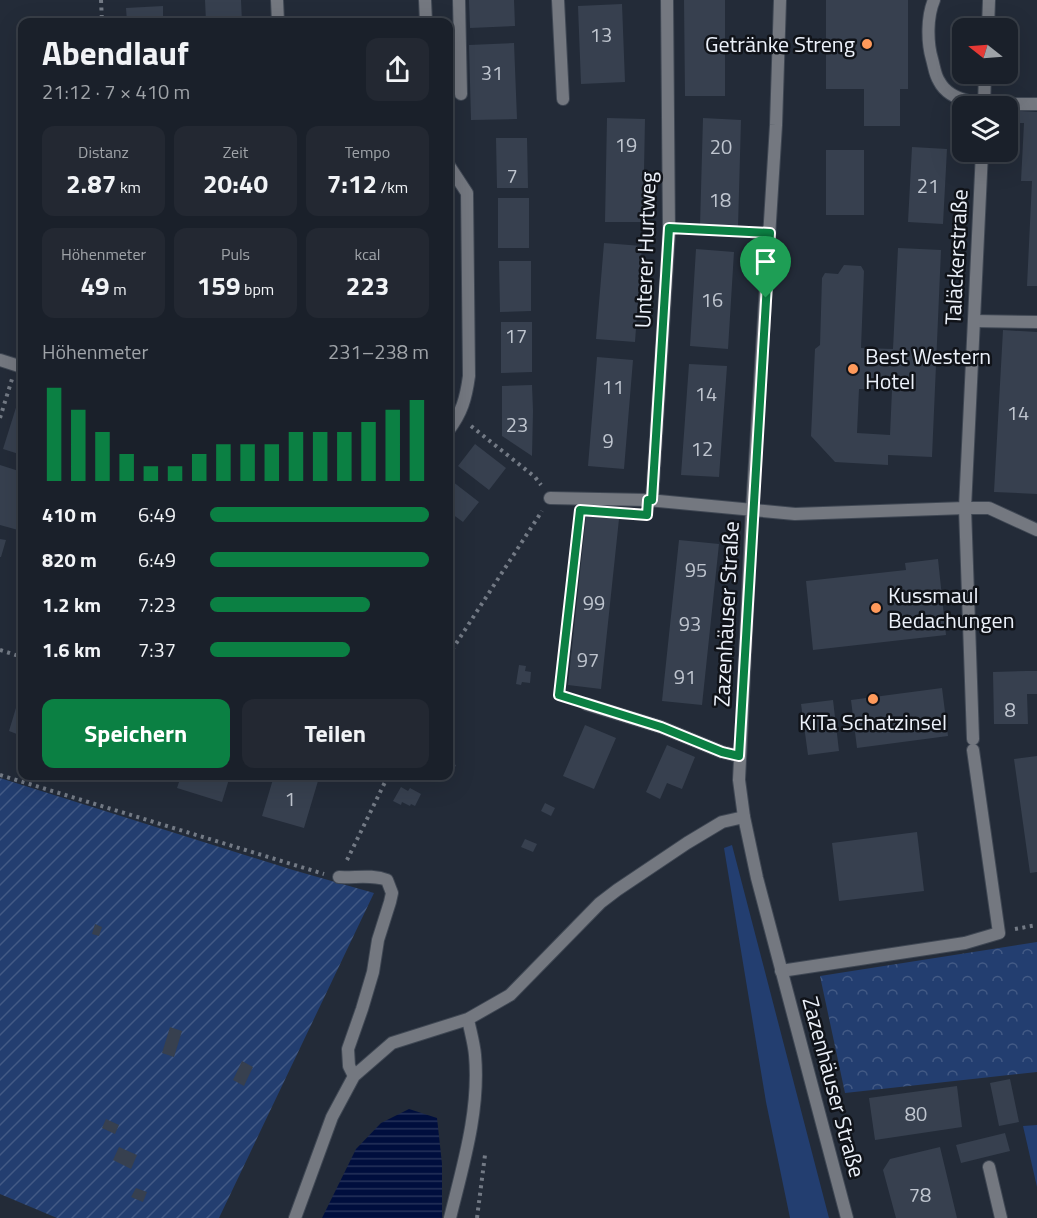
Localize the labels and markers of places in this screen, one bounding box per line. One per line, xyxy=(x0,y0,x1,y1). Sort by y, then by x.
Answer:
place label: Getränke Streng xyxy=(705,27,855,61)
marker: Getränke Streng xyxy=(860,37,874,51)
pin xyxy=(740,236,791,298)
place label: Best Western Hotel xyxy=(865,339,991,398)
marker: Best Western Hotel xyxy=(846,362,860,376)
place label: Kussmaul Bedachungen xyxy=(888,578,1014,637)
marker: Kussmaul Bedachungen xyxy=(869,601,883,615)
marker: KiTa Schatzinsel xyxy=(866,692,880,706)
place label: KiTa Schatzinsel xyxy=(799,705,947,739)

